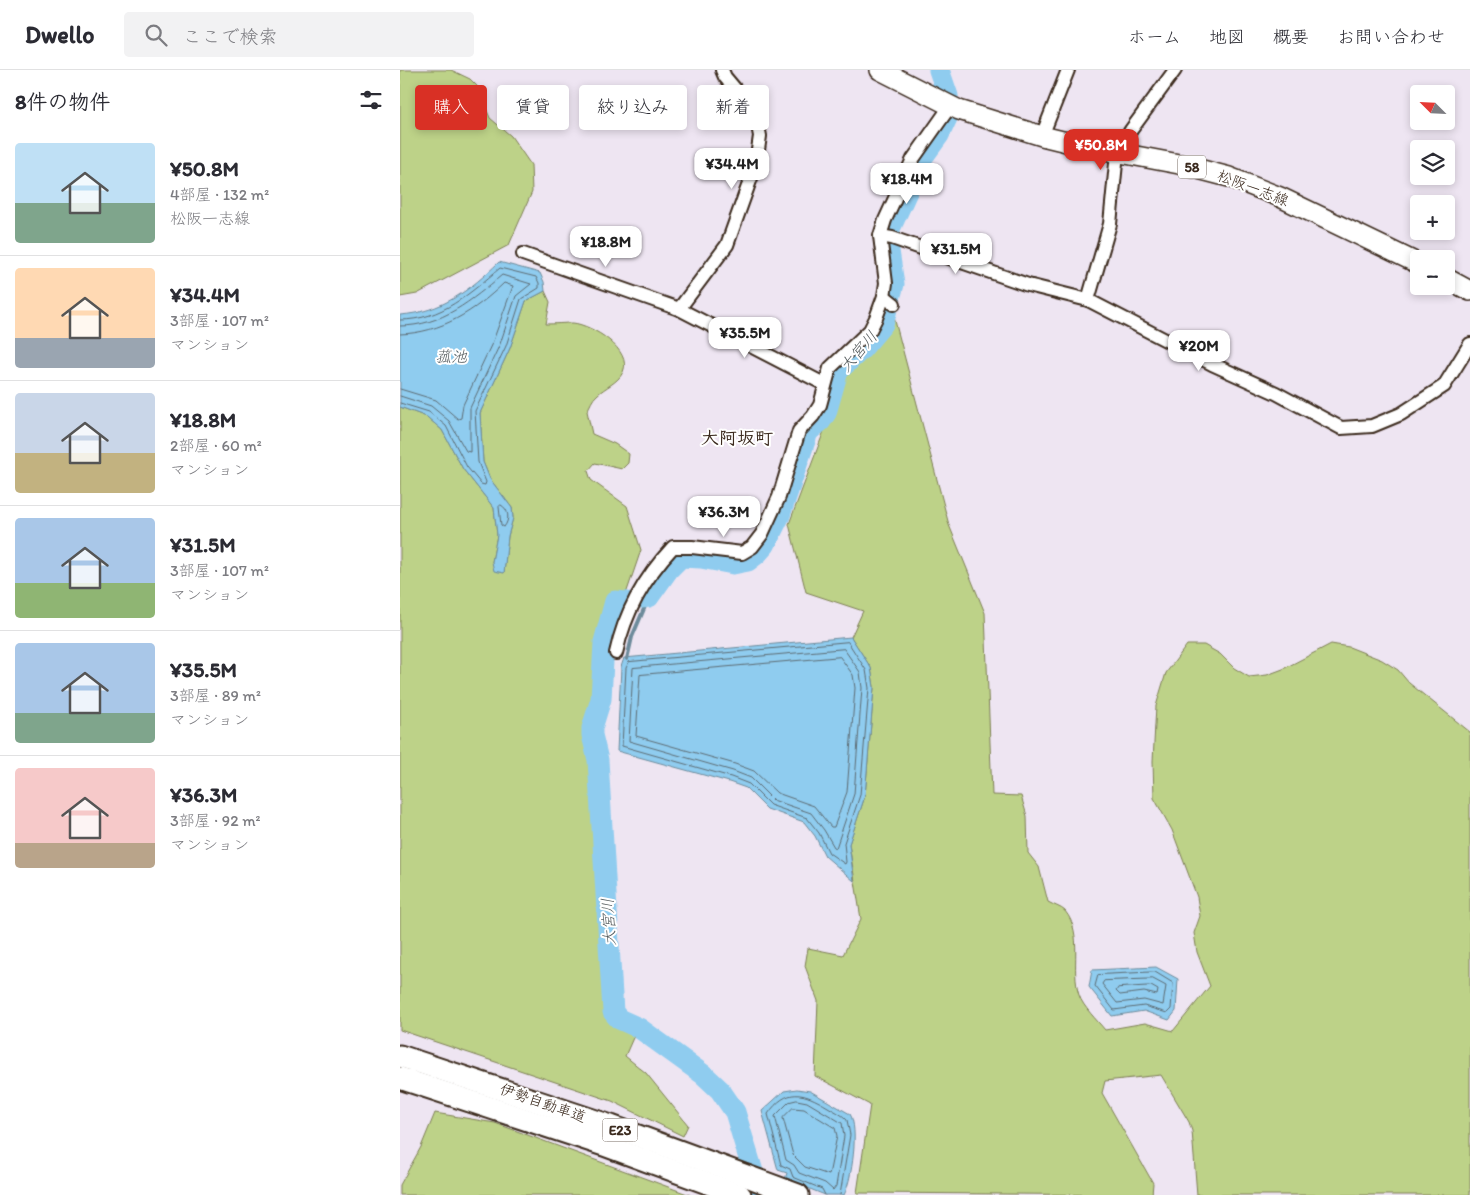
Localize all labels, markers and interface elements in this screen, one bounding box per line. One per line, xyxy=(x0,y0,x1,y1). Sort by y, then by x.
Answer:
search box xyxy=(124,12,474,57)
text: Dwello xyxy=(25,20,94,49)
icon: search xyxy=(142,21,170,49)
text: ここで検索 xyxy=(182,25,277,48)
text: ホーム xyxy=(1128,26,1181,48)
text: 地図 xyxy=(1209,26,1245,48)
text: 概要 xyxy=(1273,26,1309,48)
text: お問い合わせ xyxy=(1337,26,1445,48)
chip: 購入 xyxy=(415,85,487,130)
chip: 賃貸 xyxy=(497,85,569,130)
chip: 絞り込み xyxy=(579,85,687,130)
chip: 新着 xyxy=(697,85,769,130)
north arrow xyxy=(1410,85,1455,130)
map controls xyxy=(1410,85,1455,295)
icon: filters xyxy=(357,86,385,114)
text: 8件の物件 xyxy=(15,89,111,114)
pin: ¥50.8M xyxy=(1060,128,1142,171)
text: ¥50.8M xyxy=(1075,135,1127,154)
button: layers xyxy=(1410,140,1455,185)
pin: ¥34.4M xyxy=(691,148,773,190)
text: ¥34.4M xyxy=(705,154,759,173)
road number: 58 xyxy=(1178,155,1206,178)
text: ¥50.8M xyxy=(170,156,239,181)
pin: ¥18.4M xyxy=(866,162,948,205)
icon: home xyxy=(55,163,115,223)
street label: 松阪一志線 xyxy=(1215,166,1291,210)
text: ¥18.4M xyxy=(881,169,933,188)
text: 4部屋 · 132 m² xyxy=(170,185,269,204)
button: + xyxy=(1410,195,1455,240)
text: 松阪一志線 xyxy=(170,209,250,228)
pin: ¥18.8M xyxy=(565,226,647,268)
text: ¥18.8M xyxy=(581,232,631,251)
pin: ¥31.5M xyxy=(915,232,997,275)
text: ¥31.5M xyxy=(931,239,981,258)
button: − xyxy=(1410,250,1455,295)
text: ¥34.4M xyxy=(170,282,240,307)
icon: home xyxy=(55,288,115,348)
text: 3部屋 · 107 m² xyxy=(170,311,269,330)
pin: ¥35.5M xyxy=(704,316,786,359)
text: ¥35.5M xyxy=(720,323,771,342)
water label: 大宮川 xyxy=(835,327,881,376)
pin: ¥20M xyxy=(1169,330,1229,372)
text: マンション xyxy=(170,335,249,354)
text: ¥20M xyxy=(1179,336,1219,355)
water label: 菰池 xyxy=(435,347,468,366)
text: ¥18.8M xyxy=(170,407,236,432)
icon: home xyxy=(55,413,115,473)
district label: 大阿坂町 xyxy=(701,427,773,449)
text: 2部屋 · 60 m² xyxy=(170,436,262,455)
text: マンション xyxy=(170,460,249,479)
pin: ¥36.3M xyxy=(683,496,765,538)
text: ¥36.3M xyxy=(698,502,750,521)
text: ¥31.5M xyxy=(170,532,236,557)
icon: home xyxy=(55,538,115,598)
text: 3部屋 · 107 m² xyxy=(170,561,269,580)
text: マンション xyxy=(170,585,249,604)
text: ¥35.5M xyxy=(170,657,237,682)
icon: home xyxy=(55,663,115,723)
text: 3部屋 · 89 m² xyxy=(170,686,261,705)
text: マンション xyxy=(170,710,249,729)
text: ¥36.3M xyxy=(170,782,237,807)
icon: home xyxy=(55,788,115,848)
text: 3部屋 · 92 m² xyxy=(170,811,261,830)
text: マンション xyxy=(170,835,249,854)
water label: 大宮川 xyxy=(598,898,619,946)
street label: 伊勢自動車道 xyxy=(498,1080,588,1126)
road number: E23 xyxy=(602,1118,638,1142)

